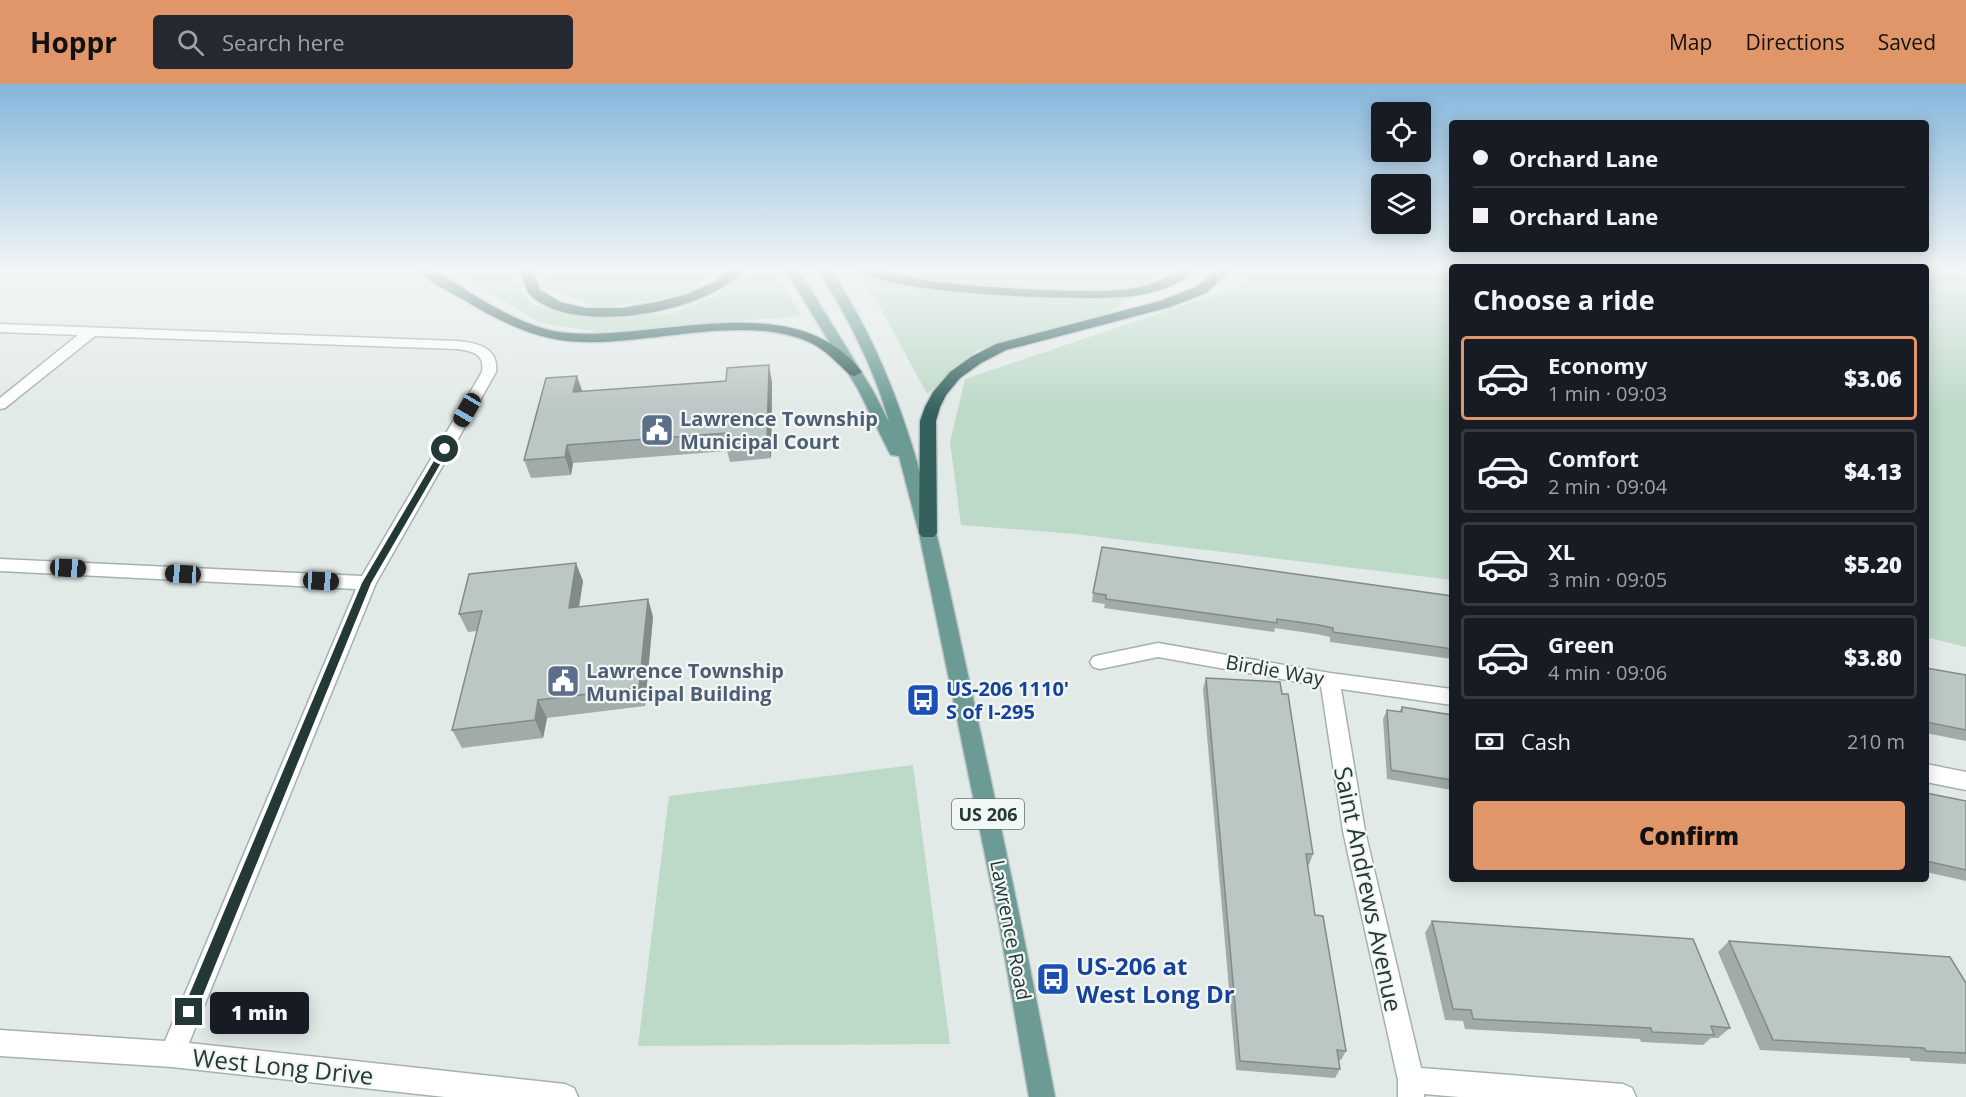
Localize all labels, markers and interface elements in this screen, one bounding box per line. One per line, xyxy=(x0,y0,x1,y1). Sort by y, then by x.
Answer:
search box xyxy=(153,15,573,69)
text: Hoppr xyxy=(30,23,117,61)
icon: search xyxy=(174,26,207,59)
text: Search here xyxy=(222,27,345,57)
text: Map xyxy=(1669,28,1712,56)
text: Directions xyxy=(1745,28,1845,56)
text: Saved xyxy=(1878,28,1936,56)
map controls xyxy=(1371,102,1431,234)
button: locate xyxy=(1371,102,1431,162)
text: Orchard Lane xyxy=(1509,143,1658,173)
button: layers xyxy=(1371,174,1431,234)
text: Orchard Lane xyxy=(1509,201,1658,231)
text: Choose a ride xyxy=(1473,281,1655,318)
text: Economy xyxy=(1548,350,1647,380)
icon: car xyxy=(1476,351,1530,405)
text: $3.06 xyxy=(1844,363,1902,393)
text: 1 min · 09:03 xyxy=(1548,380,1667,407)
car xyxy=(450,390,484,430)
place label: Lawrence Township Municipal Court xyxy=(680,405,878,455)
public building icon: Lawrence Township Municipal Court xyxy=(639,412,675,448)
route start xyxy=(431,435,458,462)
text: Comfort xyxy=(1548,443,1639,473)
icon: car xyxy=(1476,444,1530,498)
text: $4.13 xyxy=(1844,456,1902,486)
text: 2 min · 09:04 xyxy=(1548,473,1667,500)
text: XL xyxy=(1548,536,1575,566)
icon: car xyxy=(1476,537,1530,591)
text: $5.20 xyxy=(1844,549,1902,579)
car xyxy=(50,558,86,578)
car xyxy=(165,564,201,584)
text: 3 min · 09:05 xyxy=(1548,566,1667,593)
car xyxy=(303,571,339,591)
text: Green xyxy=(1548,629,1614,659)
icon: car xyxy=(1476,630,1530,684)
text: $3.80 xyxy=(1844,642,1902,672)
street label: Birdie Way xyxy=(1224,648,1327,692)
place label: Lawrence Township Municipal Building xyxy=(586,657,784,707)
text: 4 min · 09:06 xyxy=(1548,659,1667,686)
public building icon: Lawrence Township Municipal Building xyxy=(545,663,581,699)
place label: US-206 1110' S of I-295 xyxy=(946,675,1069,725)
bus stop icon: US-206 1110' S of I-295 xyxy=(905,682,941,718)
icon: cash xyxy=(1473,725,1506,758)
text: Cash xyxy=(1521,726,1571,756)
text: 210 m xyxy=(1847,728,1905,755)
street label: Saint Andrews Avenue xyxy=(1327,763,1411,1015)
road number: US 206 xyxy=(952,799,1024,829)
button: Confirm xyxy=(1473,801,1905,870)
street label: Lawrence Road xyxy=(984,858,1038,1002)
place label: US-206 at West Long Dr xyxy=(1076,949,1235,1010)
bus stop icon: US-206 at West Long Dr xyxy=(1035,961,1071,997)
callout: 1 min xyxy=(210,991,309,1033)
route end xyxy=(175,998,202,1025)
text: 1 min xyxy=(231,999,288,1026)
street label: West Long Drive xyxy=(191,1040,375,1092)

